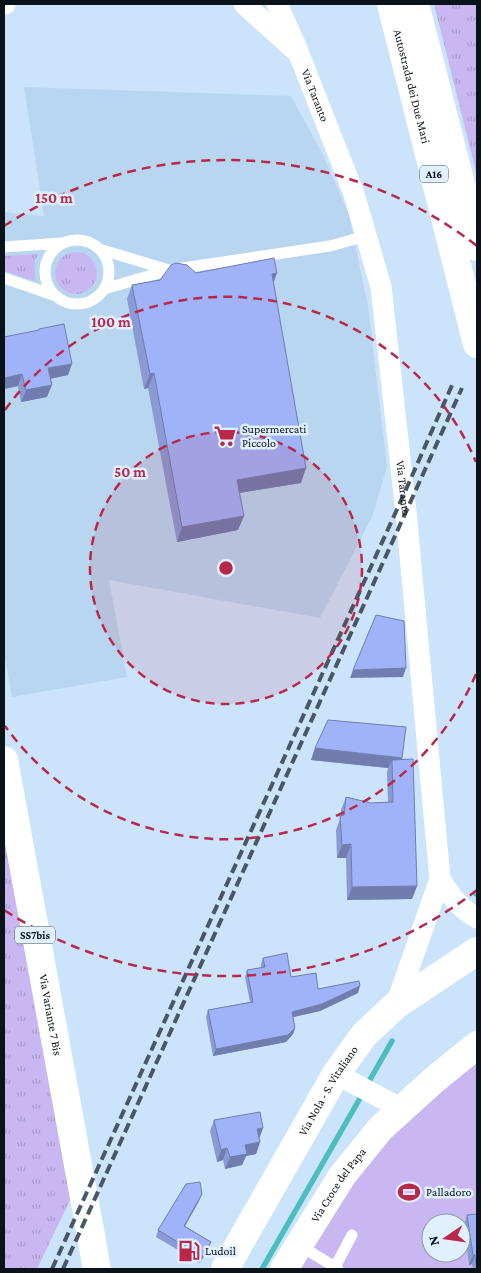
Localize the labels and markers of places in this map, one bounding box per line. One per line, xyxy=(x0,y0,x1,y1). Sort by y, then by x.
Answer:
place label: Supermercati Piccolo xyxy=(242,422,306,450)
supermarket icon: Supermercati Piccolo xyxy=(212,423,238,449)
centre of rings xyxy=(217,559,235,577)
sports icon: Palladoro xyxy=(396,1179,422,1205)
place label: Palladoro xyxy=(426,1185,472,1199)
fuel station icon: Ludoil xyxy=(176,1238,202,1264)
place label: Ludoil xyxy=(205,1244,236,1258)

